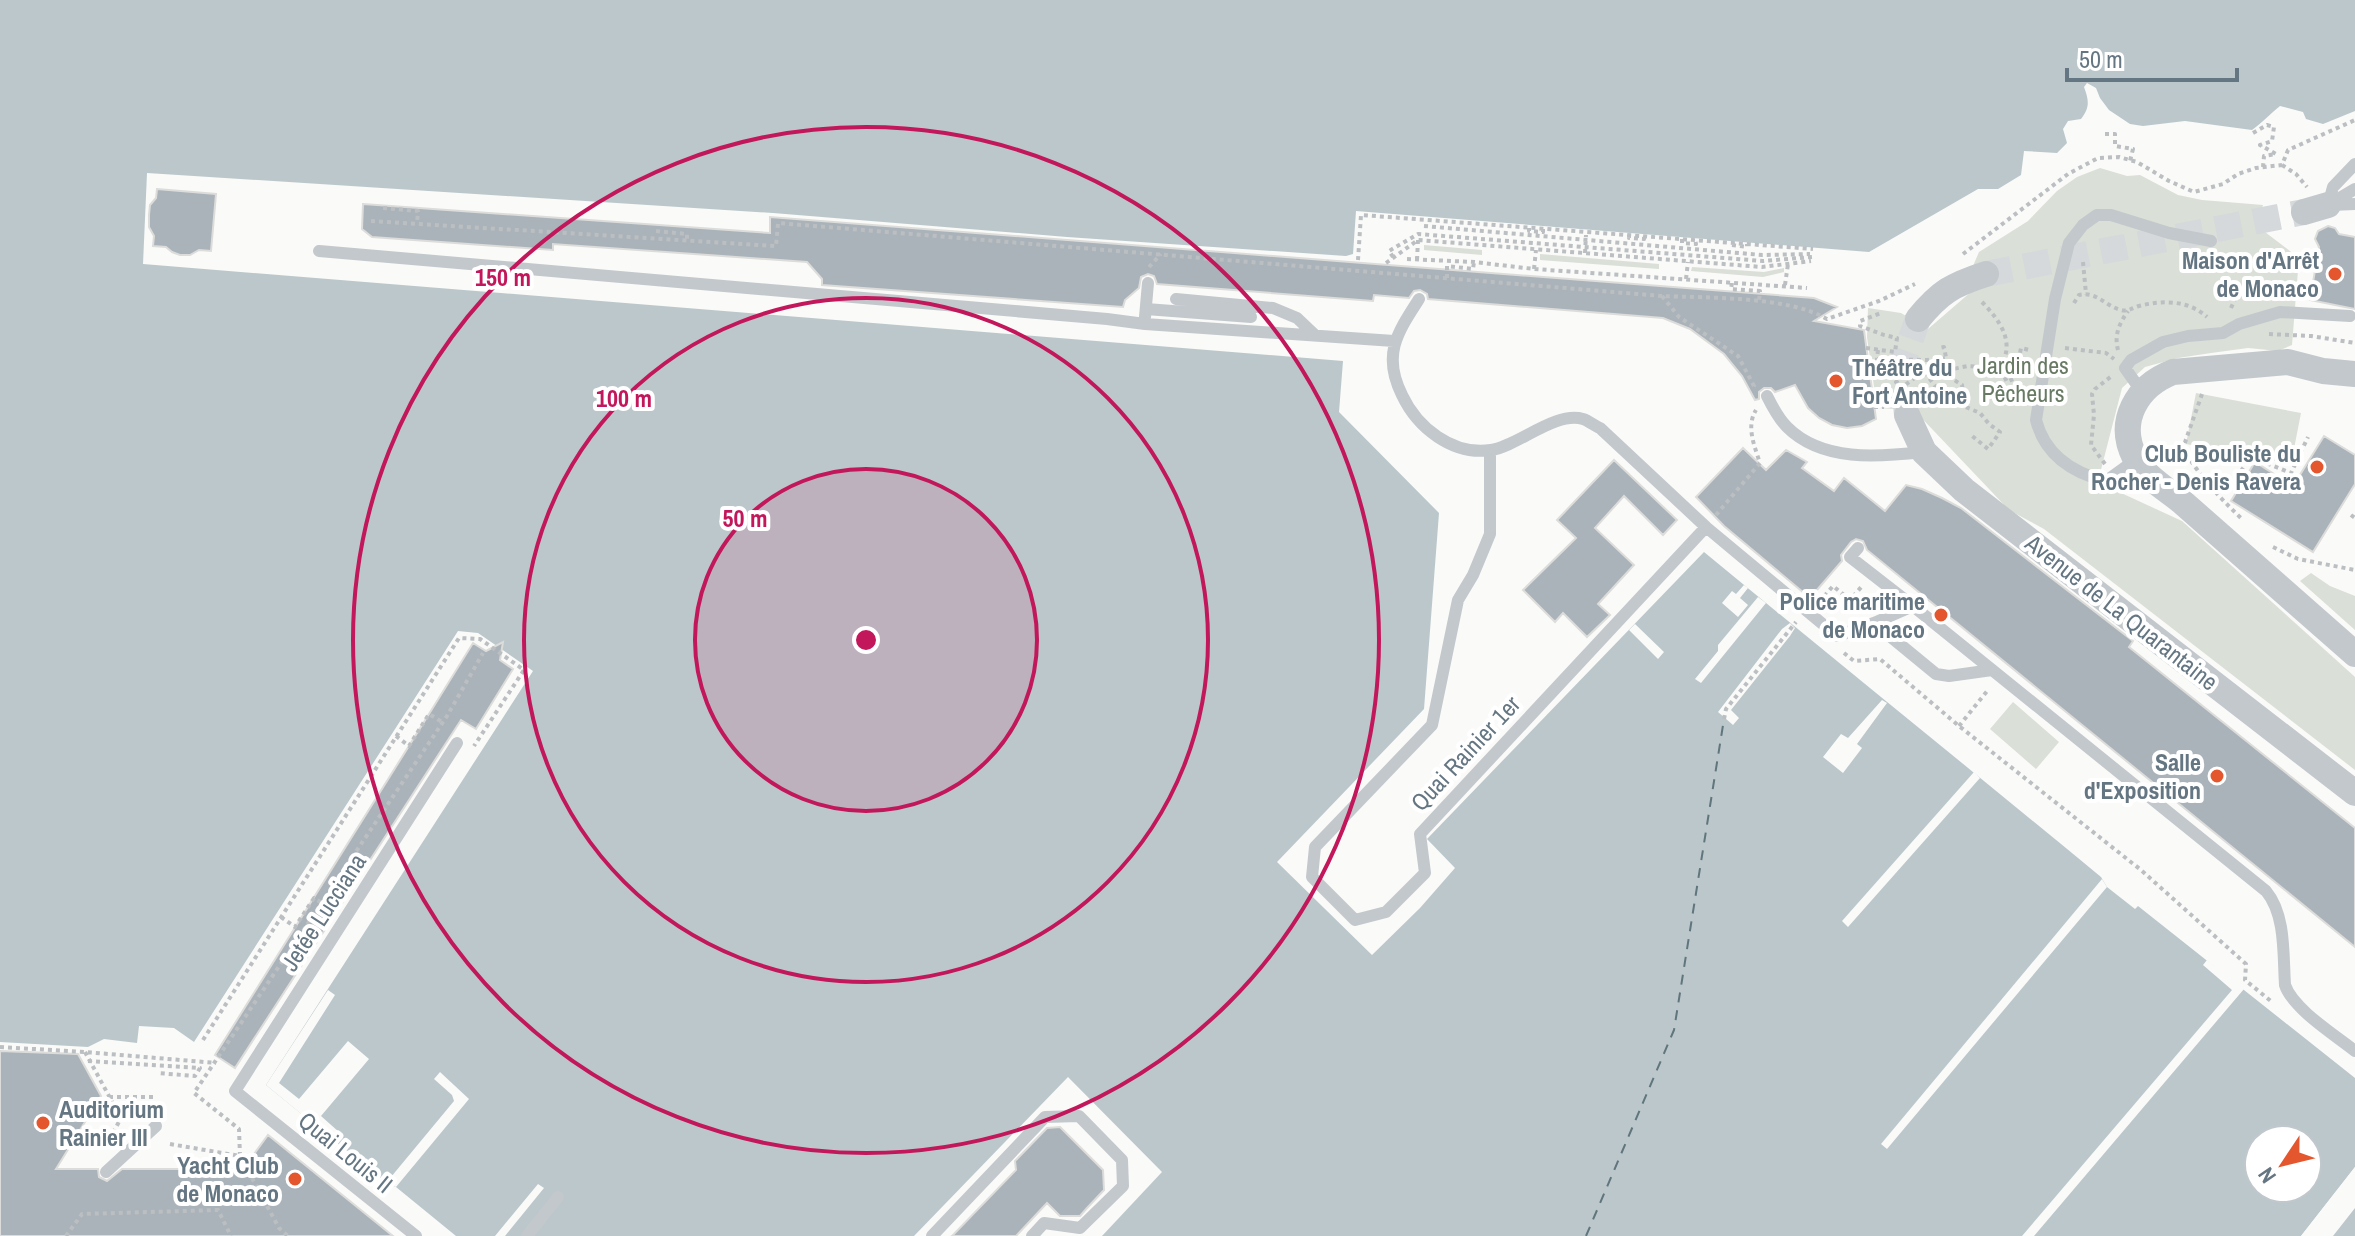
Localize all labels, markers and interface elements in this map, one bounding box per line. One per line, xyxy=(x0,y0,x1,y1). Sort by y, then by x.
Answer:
scale bar xyxy=(2067,32,2237,82)
text: 50 m xyxy=(2079,43,2123,75)
place label: Maison d'Arrêt de Monaco xyxy=(2182,244,2319,304)
text: 150 m xyxy=(475,261,531,293)
marker: Maison d'Arrêt de Monaco xyxy=(2326,265,2344,283)
park label: Jardin des Pêcheurs xyxy=(1977,349,2069,409)
place label: Théâtre du Fort Antoine xyxy=(1852,351,1967,411)
marker: Théâtre du Fort Antoine xyxy=(1827,372,1845,390)
text: 100 m xyxy=(596,382,652,414)
place label: Club Bouliste du Rocher - Denis Ravera xyxy=(2091,437,2301,497)
marker: Club Bouliste du Rocher - Denis Ravera xyxy=(2308,458,2326,476)
text: 50 m xyxy=(723,502,767,534)
street label: Avenue de La Quarantaine xyxy=(2018,526,2225,697)
place label: Police maritime de Monaco xyxy=(1780,585,1925,645)
marker: Police maritime de Monaco xyxy=(1932,606,1950,624)
centre of rings xyxy=(852,626,880,654)
street label: Quai Rainier 1er xyxy=(1403,688,1527,818)
place label: Salle d'Exposition xyxy=(2084,746,2201,806)
marker: Salle d'Exposition xyxy=(2208,767,2226,785)
street label: Jetée Lucciana xyxy=(273,847,373,977)
place label: Auditorium Rainier III xyxy=(59,1093,164,1153)
street label: Quai Louis II xyxy=(292,1104,400,1200)
marker: Auditorium Rainier III xyxy=(34,1114,52,1132)
north arrow xyxy=(2243,1124,2323,1204)
place label: Yacht Club de Monaco xyxy=(176,1149,279,1209)
text: N xyxy=(2251,1162,2283,1189)
marker: Yacht Club de Monaco xyxy=(286,1170,304,1188)

